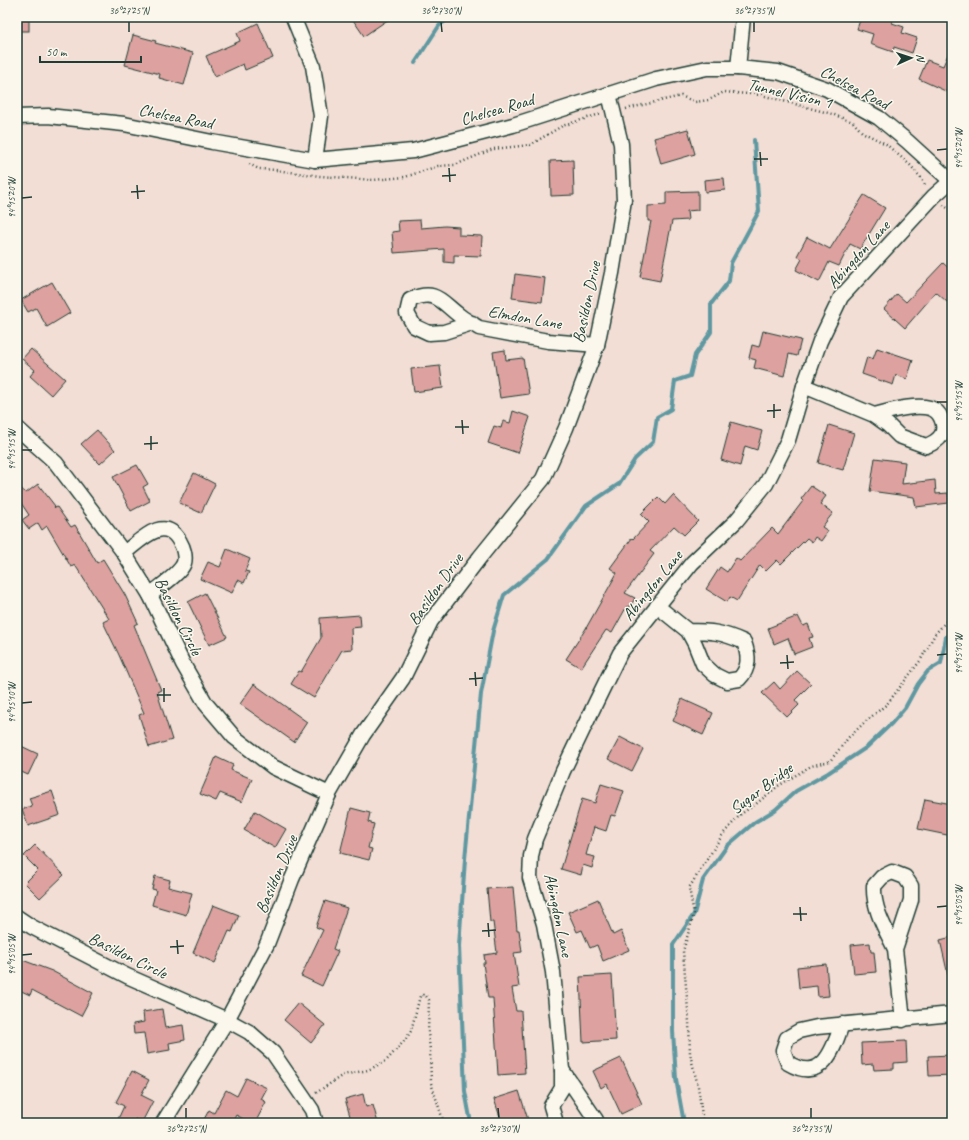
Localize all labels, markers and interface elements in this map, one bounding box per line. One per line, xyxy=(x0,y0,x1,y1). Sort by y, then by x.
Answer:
text: 36°27'25"N xyxy=(109,4,151,17)
text: 36°27'30"N xyxy=(421,4,463,17)
text: 36°27'35"N xyxy=(734,4,776,17)
scale bar xyxy=(40,38,141,64)
north arrow xyxy=(891,38,931,78)
text: 50 m xyxy=(46,44,68,60)
text: N xyxy=(914,54,928,63)
street label: Chelsea Road xyxy=(817,61,895,115)
street label: Tunnel Vision 1 xyxy=(745,74,836,114)
street label: Chelsea Road xyxy=(458,88,538,130)
street label: Chelsea Road xyxy=(137,99,217,134)
text: 94°15'20"W xyxy=(952,127,965,169)
text: 94°15'20"W xyxy=(5,176,18,218)
street label: Abingdon Lane xyxy=(822,215,895,293)
street label: Basildon Drive xyxy=(568,258,606,345)
street label: Elmdon Lane xyxy=(487,301,565,335)
text: 94°15'15"W xyxy=(952,380,965,422)
text: 94°15'15"W xyxy=(5,428,18,470)
street label: Abingdon Lane xyxy=(618,545,688,625)
street label: Basildon Drive xyxy=(403,548,469,629)
street label: Basildon Circle xyxy=(150,574,208,660)
text: 94°15'10"W xyxy=(952,632,965,674)
text: 94°15'10"W xyxy=(5,681,18,723)
street label: Sugar Bridge xyxy=(726,757,798,819)
street label: Basildon Drive xyxy=(251,831,303,916)
street label: Abingdon Lane xyxy=(539,872,578,960)
text: 94°15'05"W xyxy=(952,884,965,926)
street label: Basildon Circle xyxy=(85,927,172,984)
text: 94°15'05"W xyxy=(5,933,18,975)
text: 36°27'25"N xyxy=(166,1122,208,1135)
text: 36°27'30"N xyxy=(479,1122,521,1135)
text: 36°27'35"N xyxy=(791,1122,833,1135)

